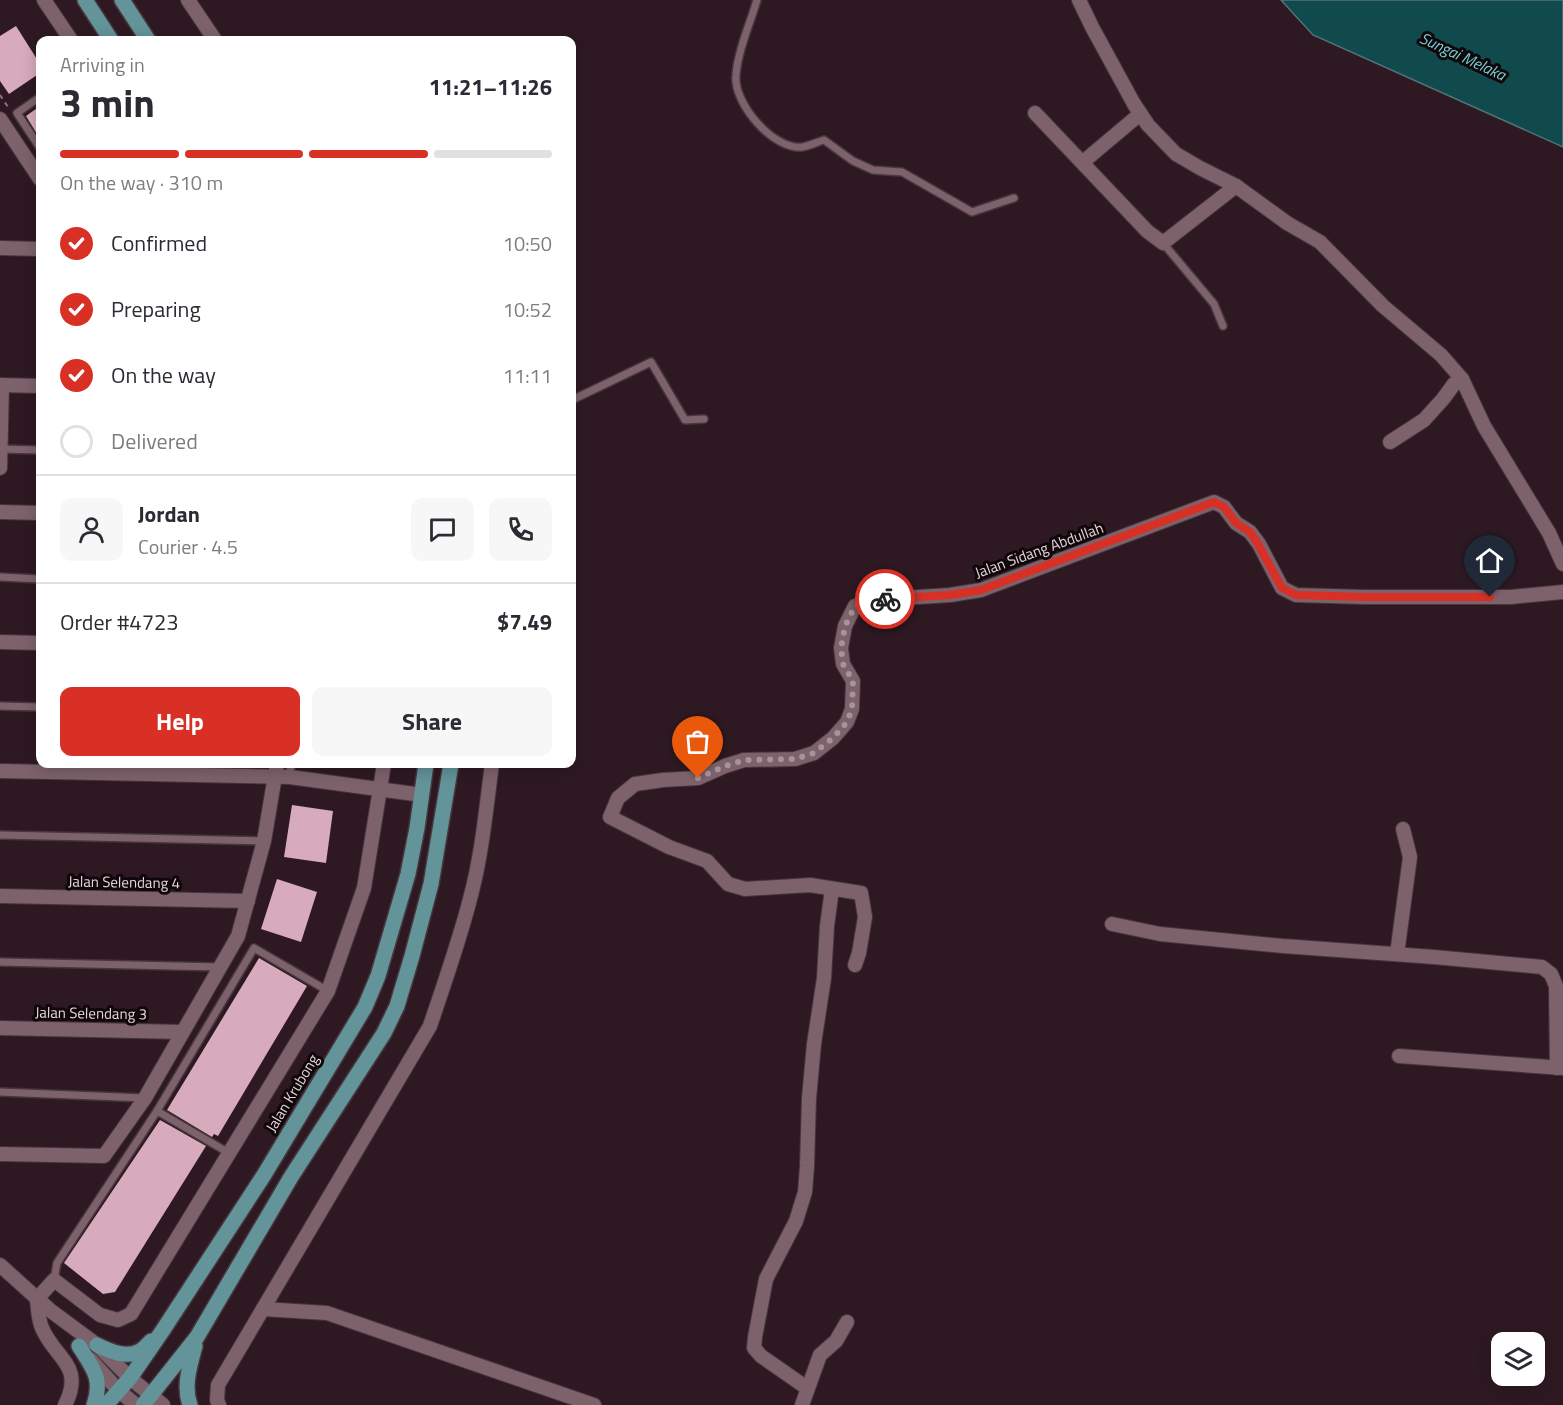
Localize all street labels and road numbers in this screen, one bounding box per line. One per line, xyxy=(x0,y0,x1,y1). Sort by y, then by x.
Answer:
street label: Jalan Sidang Abdullah xyxy=(971,516,1107,584)
street label: Jalan Selendang 4 xyxy=(68,870,180,894)
street label: Jalan Selendang 3 xyxy=(35,1001,147,1025)
street label: Jalan Krubong xyxy=(260,1049,325,1136)

